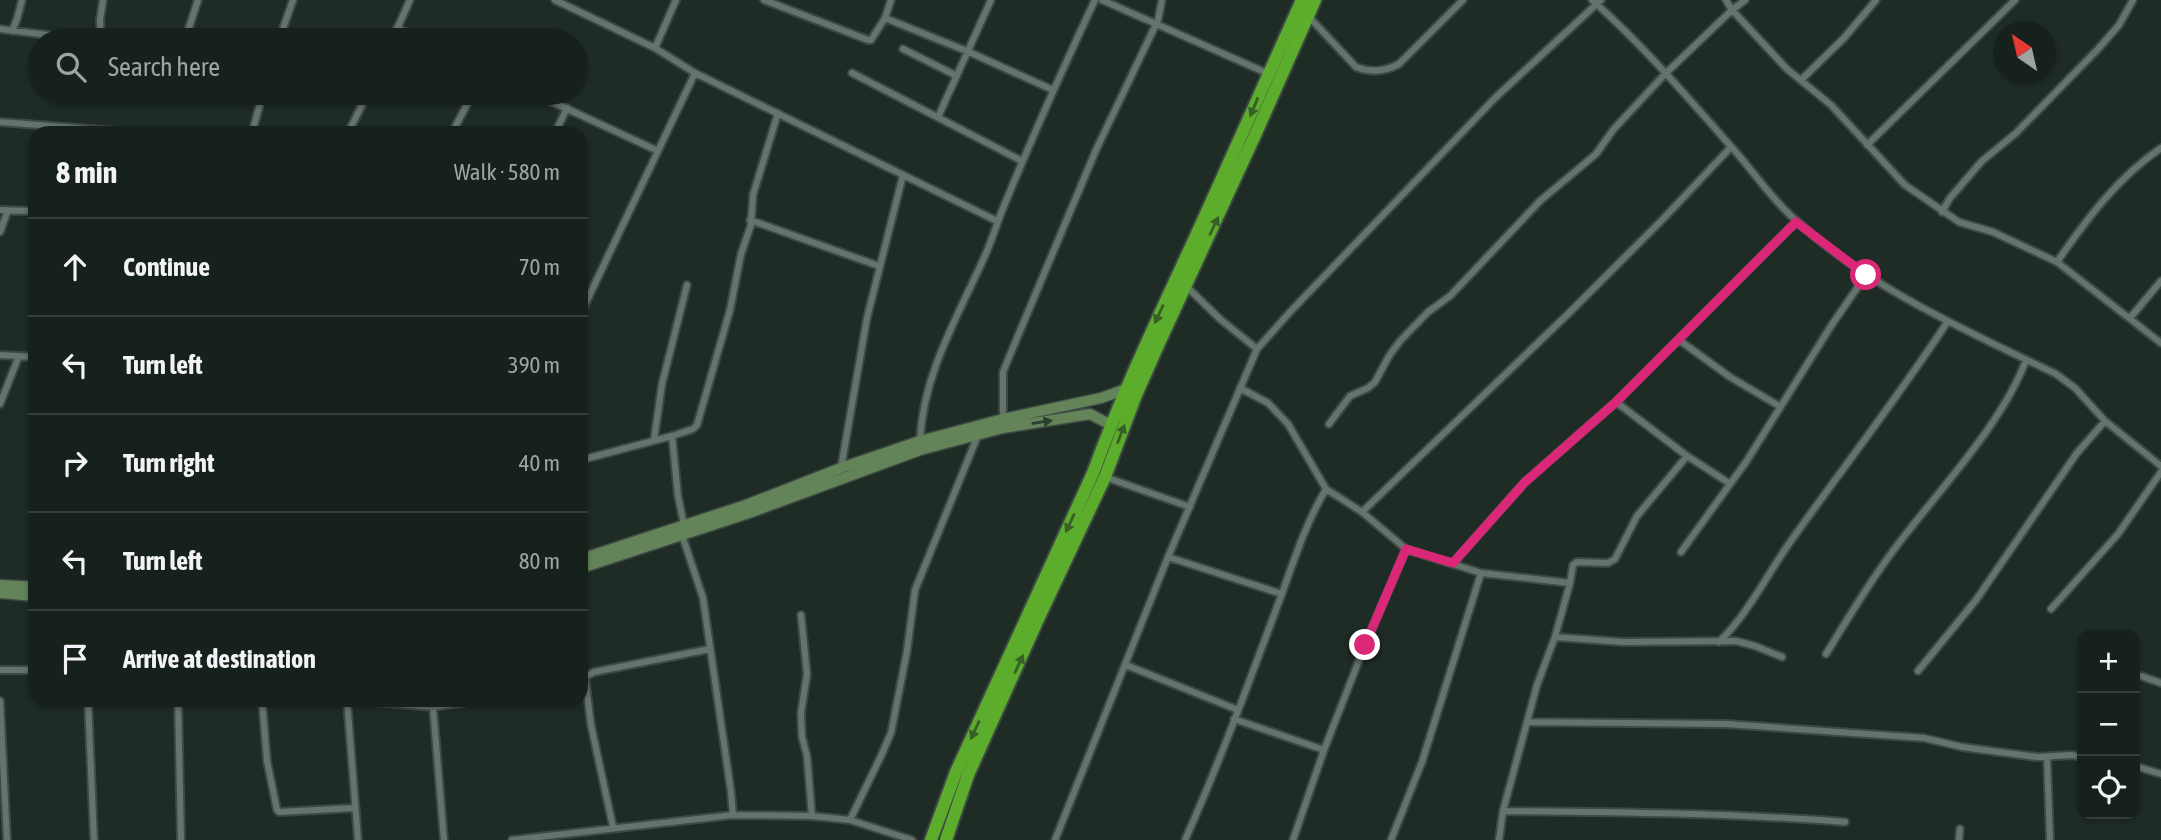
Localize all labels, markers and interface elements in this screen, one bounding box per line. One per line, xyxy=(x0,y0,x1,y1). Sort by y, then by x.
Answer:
north arrow xyxy=(1993,21,2056,84)
search box xyxy=(28,28,588,105)
icon: search xyxy=(52,48,90,86)
text: Search here xyxy=(108,52,220,82)
one-way arrow xyxy=(1248,97,1260,117)
text: 8 min xyxy=(56,155,117,189)
text: Walk · 580 m xyxy=(454,159,560,185)
one-way arrow xyxy=(1208,216,1220,236)
icon: ahead xyxy=(56,248,94,286)
text: Continue xyxy=(123,252,210,282)
text: 70 m xyxy=(519,254,560,280)
route start xyxy=(1850,259,1881,290)
one-way arrow xyxy=(1153,304,1165,324)
icon: left xyxy=(56,346,94,384)
text: Turn left xyxy=(123,350,203,380)
text: 390 m xyxy=(508,352,560,378)
one-way arrow xyxy=(1031,416,1053,427)
one-way arrow xyxy=(1116,423,1127,444)
icon: right xyxy=(56,444,94,482)
text: Turn right xyxy=(123,448,214,478)
text: 40 m xyxy=(519,450,560,476)
one-way arrow xyxy=(1065,513,1076,533)
icon: left xyxy=(56,542,94,580)
text: Turn left xyxy=(123,546,203,576)
text: 80 m xyxy=(519,548,560,574)
route end xyxy=(1349,629,1380,660)
map controls xyxy=(2077,630,2140,819)
button: + xyxy=(2077,630,2140,693)
icon: arrive xyxy=(56,640,94,678)
text: Arrive at destination xyxy=(123,644,316,674)
one-way arrow xyxy=(1013,654,1025,674)
button: − xyxy=(2077,693,2140,756)
one-way arrow xyxy=(969,720,981,740)
button: locate xyxy=(2077,756,2140,819)

